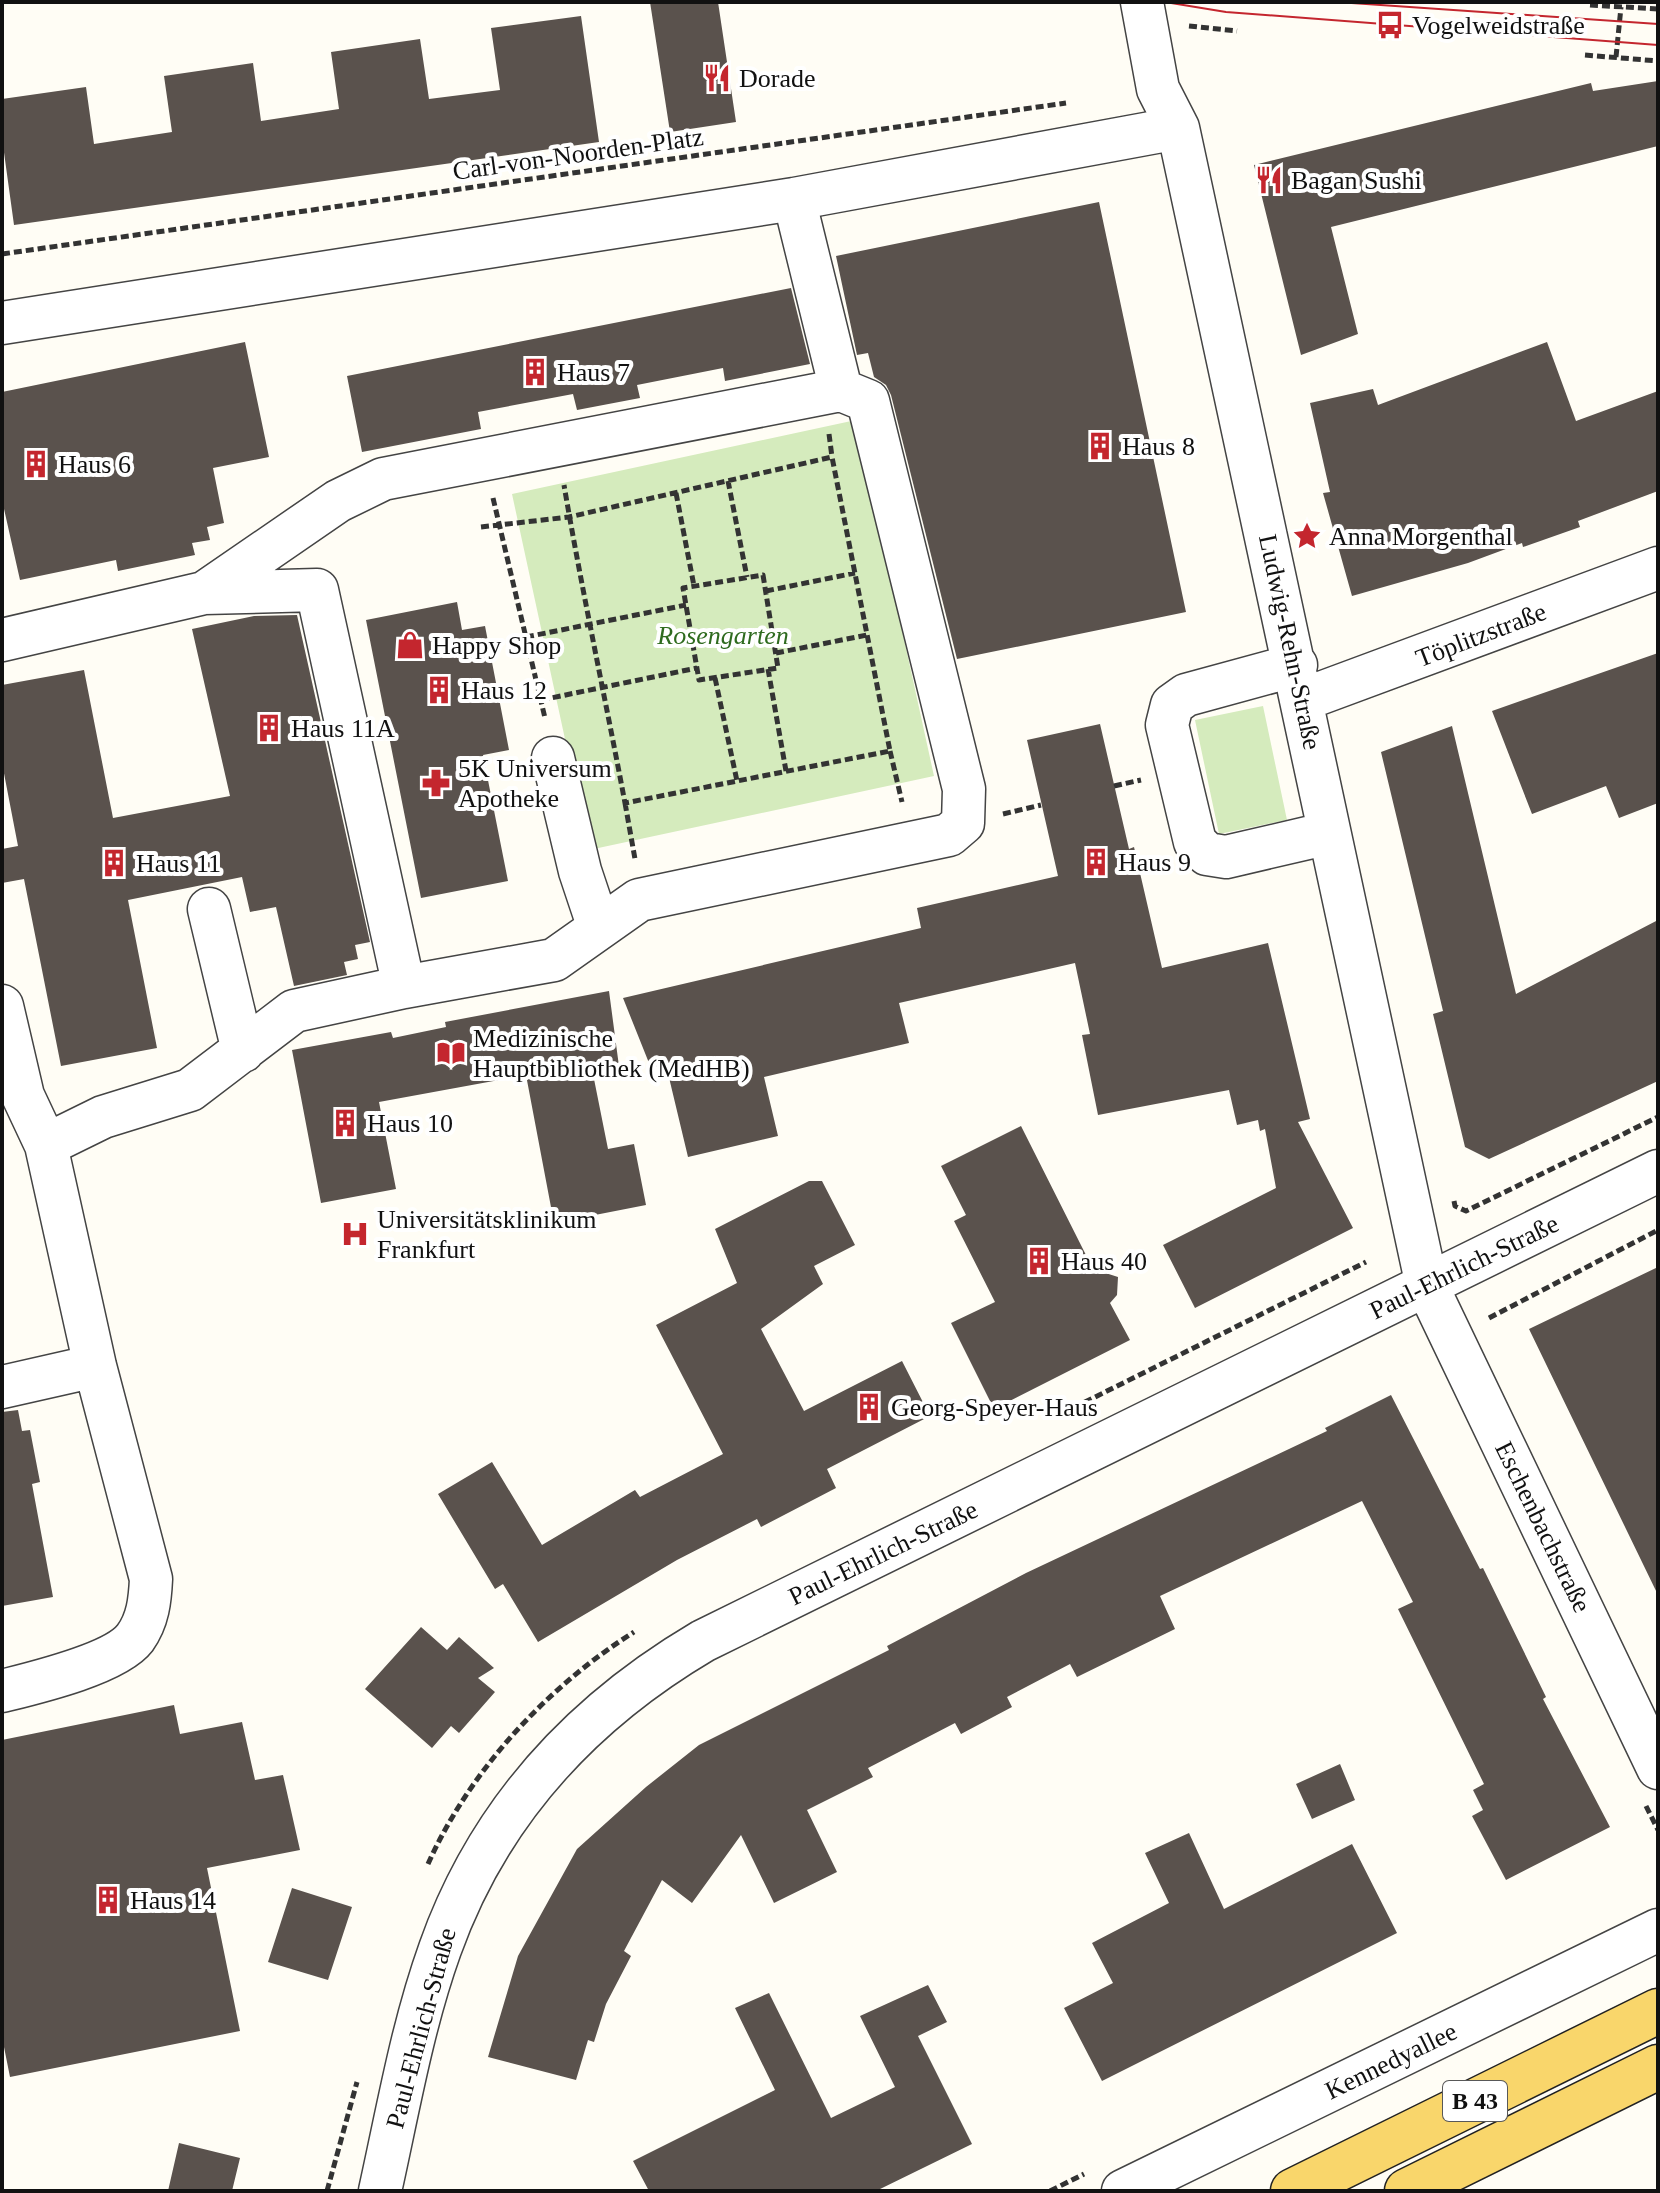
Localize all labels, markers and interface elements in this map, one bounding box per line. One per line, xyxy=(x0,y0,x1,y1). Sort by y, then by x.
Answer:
bus stop icon: Vogelweidstraße xyxy=(1375,10,1405,40)
place label: Vogelweidstraße xyxy=(1412,11,1585,40)
restaurant icon: Dorade xyxy=(702,63,732,93)
place label: Dorade xyxy=(739,64,816,93)
street label: Carl-von-Noorden-Platz xyxy=(451,122,705,186)
restaurant icon: Bagan Sushi xyxy=(1254,165,1284,195)
place label: Bagan Sushi xyxy=(1291,166,1422,195)
building icon: Haus 7 xyxy=(520,357,550,387)
place label: Haus 7 xyxy=(557,358,630,387)
building icon: Haus 8 xyxy=(1085,431,1115,461)
place label: Haus 8 xyxy=(1122,432,1195,461)
building icon: Haus 6 xyxy=(21,449,51,479)
place label: Haus 6 xyxy=(58,450,131,479)
place icon: Anna Morgenthal xyxy=(1292,521,1322,551)
place label: Anna Morgenthal xyxy=(1329,522,1513,551)
street label: Ludwig-Rehn-Straße xyxy=(1253,532,1327,752)
street label: Töplitzstraße xyxy=(1412,597,1550,673)
park label: Rosengarten xyxy=(656,621,789,650)
shop icon: Happy Shop xyxy=(395,630,425,660)
place label: Happy Shop xyxy=(432,631,561,660)
building icon: Haus 12 xyxy=(424,675,454,705)
place label: Haus 12 xyxy=(461,676,547,705)
building icon: Haus 11A xyxy=(254,713,284,743)
place label: Haus 11A xyxy=(291,714,395,743)
place label: 5K Universum Apotheke xyxy=(458,754,612,813)
pharmacy icon: 5K Universum Apotheke xyxy=(421,768,451,798)
building icon: Haus 9 xyxy=(1081,847,1111,877)
building icon: Haus 11 xyxy=(99,848,129,878)
place label: Haus 9 xyxy=(1118,848,1191,877)
place label: Haus 11 xyxy=(136,849,221,878)
place label: Medizinische Hauptbibliothek (MedHB) xyxy=(473,1024,750,1083)
library icon: Medizinische Hauptbibliothek (MedHB) xyxy=(436,1038,466,1068)
building icon: Haus 10 xyxy=(330,1108,360,1138)
place label: Haus 10 xyxy=(367,1109,453,1138)
place label: Universitätsklinikum Frankfurt xyxy=(377,1205,597,1264)
street label: Paul-Ehrlich-Straße xyxy=(1365,1209,1563,1325)
hospital icon: Universitätsklinikum Frankfurt xyxy=(340,1219,370,1249)
building icon: Haus 40 xyxy=(1024,1246,1054,1276)
place label: Haus 40 xyxy=(1061,1247,1147,1276)
building icon: Georg-Speyer-Haus xyxy=(854,1392,884,1422)
place label: Georg-Speyer-Haus xyxy=(891,1393,1098,1422)
street label: Eschenbachstraße xyxy=(1489,1437,1597,1617)
street label: Paul-Ehrlich-Straße xyxy=(784,1495,982,1611)
building icon: Haus 14 xyxy=(93,1885,123,1915)
place label: Haus 14 xyxy=(130,1886,216,1915)
street label: Paul-Ehrlich-Straße xyxy=(380,1925,462,2131)
street label: Kennedyallee xyxy=(1320,2017,1462,2105)
road number: B 43 xyxy=(1443,2081,1507,2121)

